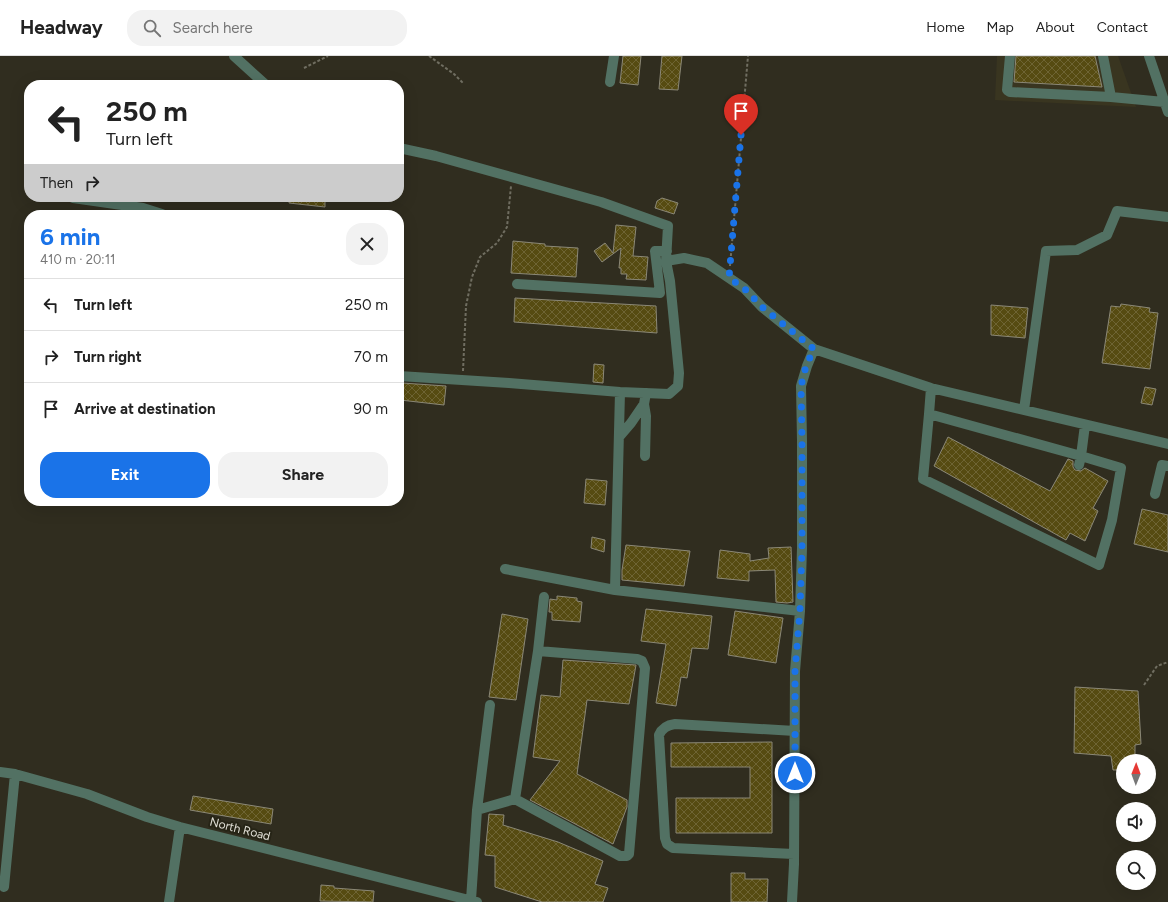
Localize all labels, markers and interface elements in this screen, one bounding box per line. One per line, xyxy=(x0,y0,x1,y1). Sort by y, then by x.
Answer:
search box xyxy=(127,10,407,46)
text: Headway xyxy=(20,16,103,39)
icon: search xyxy=(141,17,163,39)
text: Search here xyxy=(173,19,253,37)
text: Home xyxy=(926,19,965,36)
text: Map xyxy=(987,19,1014,36)
text: About xyxy=(1036,19,1075,36)
text: Contact xyxy=(1097,19,1148,36)
text: 250 m xyxy=(106,94,188,128)
pin xyxy=(724,94,758,135)
icon: left xyxy=(40,96,92,148)
icon: arrive xyxy=(730,100,752,122)
text: Turn left xyxy=(106,128,173,150)
icon: right xyxy=(81,172,103,194)
text: Then xyxy=(40,174,73,192)
text: 6 min xyxy=(40,222,100,251)
button: close xyxy=(346,223,388,265)
text: 410 m · 20:11 xyxy=(40,252,115,267)
icon: left xyxy=(40,294,62,316)
text: Turn left xyxy=(74,296,132,314)
text: 250 m xyxy=(345,296,388,314)
icon: right xyxy=(40,346,62,368)
text: Turn right xyxy=(74,348,142,366)
text: 70 m xyxy=(354,348,388,366)
icon: arrive xyxy=(40,398,62,420)
text: Arrive at destination xyxy=(74,400,215,418)
text: 90 m xyxy=(353,400,388,418)
button: Exit xyxy=(40,452,210,498)
button: Share xyxy=(218,452,388,498)
position arrow xyxy=(774,752,816,794)
north arrow xyxy=(1116,754,1156,794)
map controls xyxy=(1116,754,1156,890)
button: sound xyxy=(1116,802,1156,842)
street label: North Road xyxy=(208,815,272,843)
button: search xyxy=(1116,850,1156,890)

